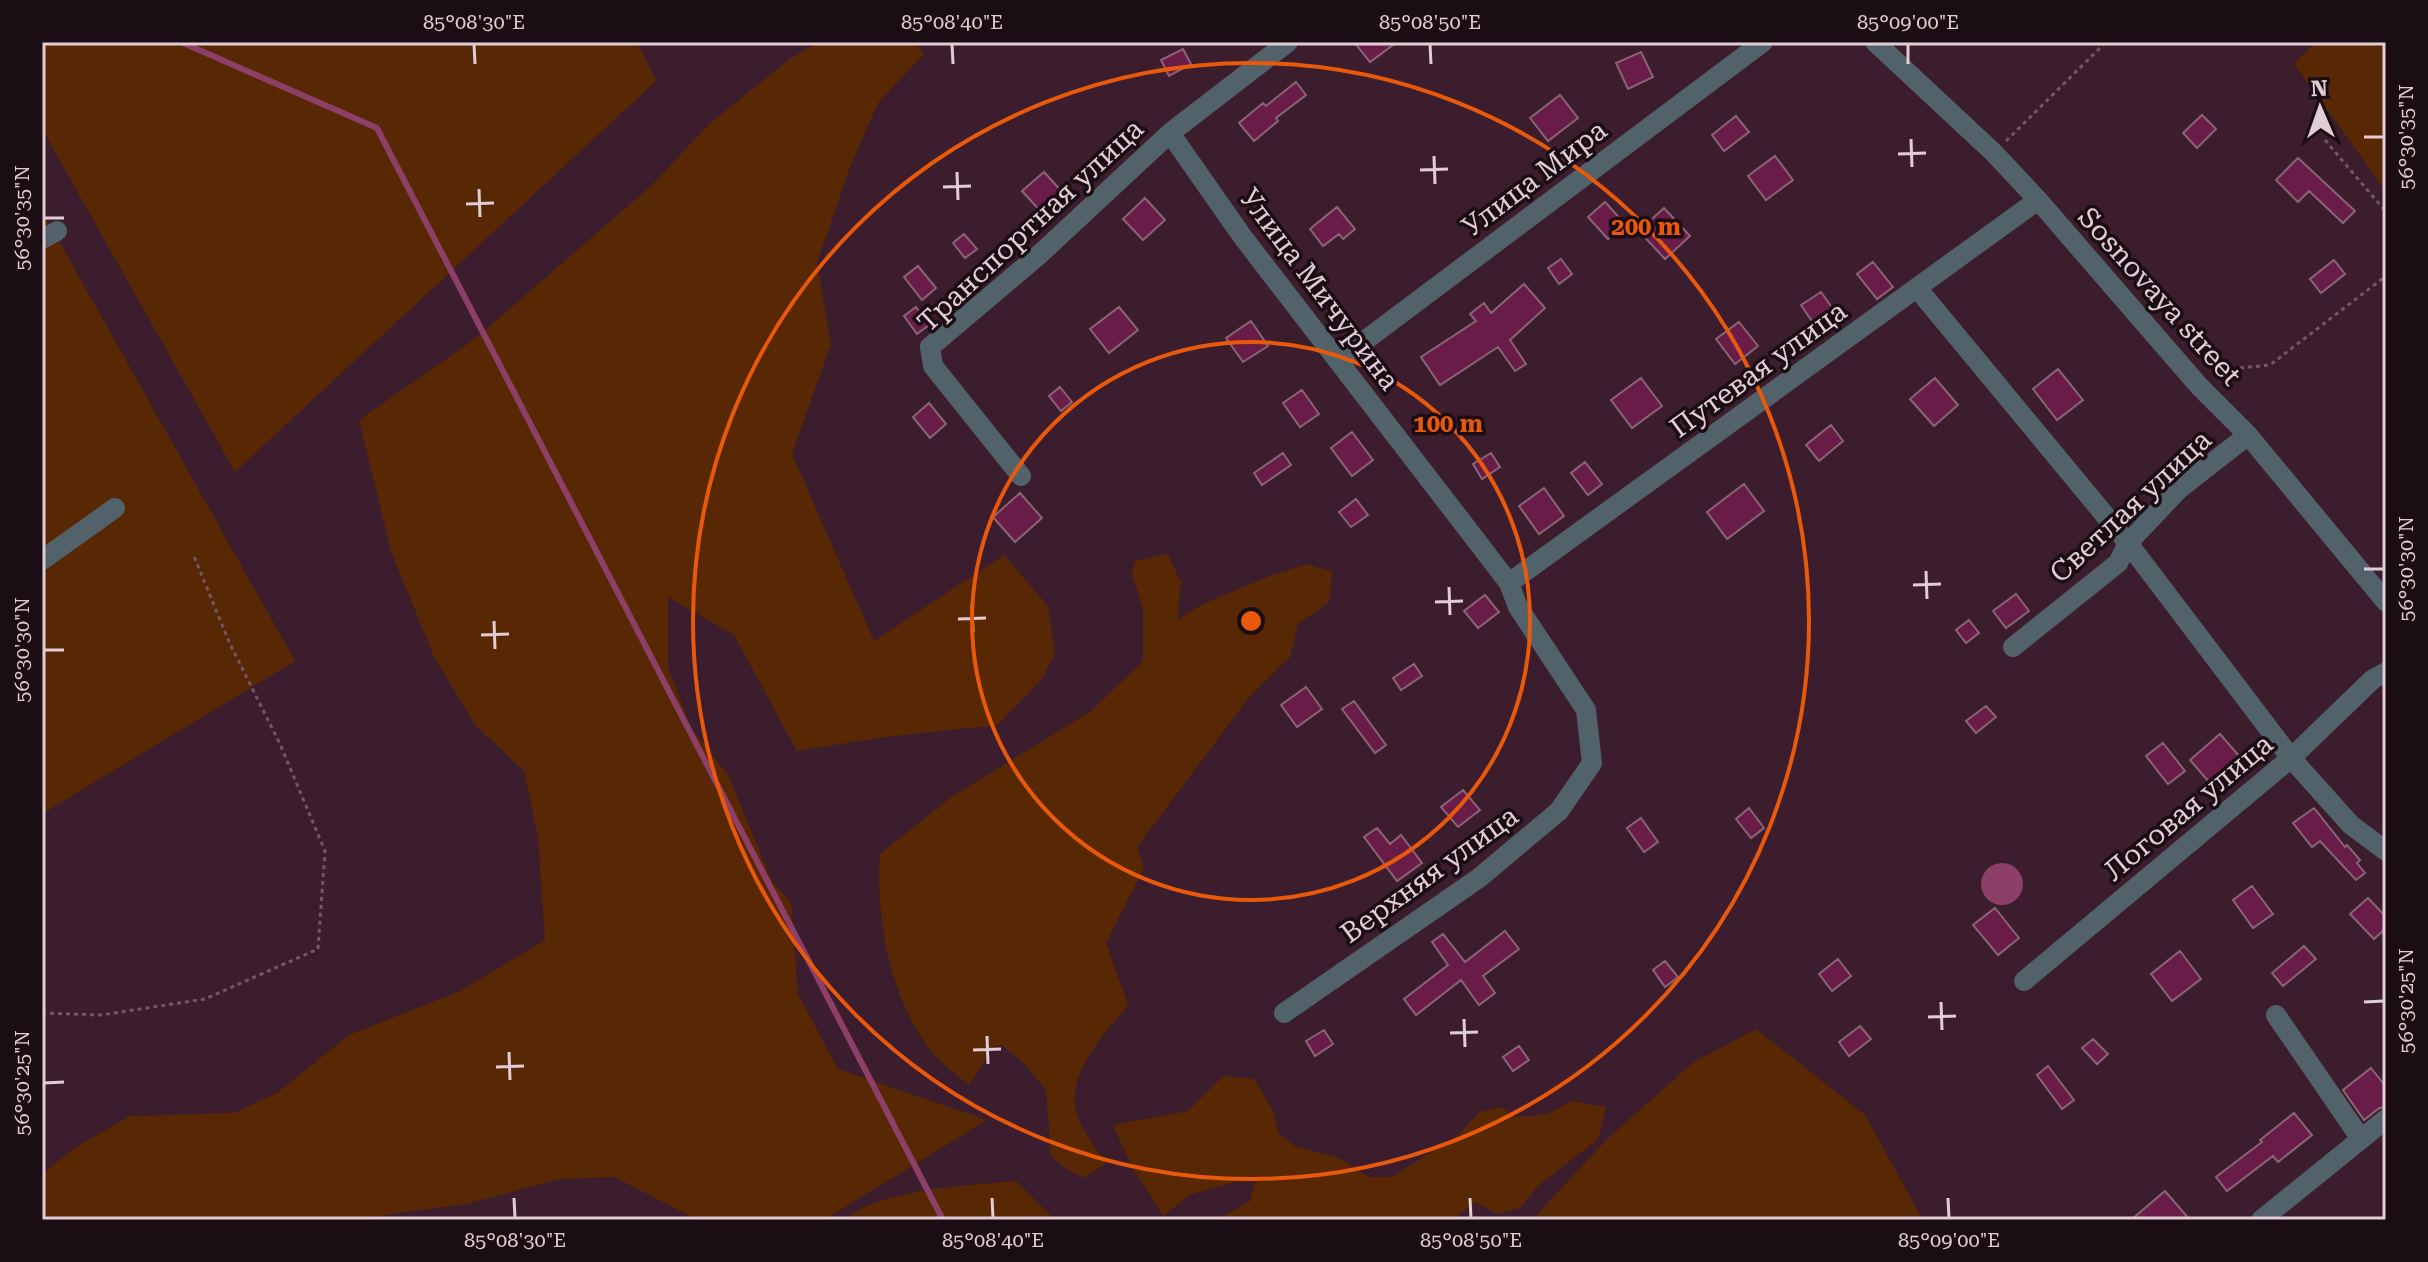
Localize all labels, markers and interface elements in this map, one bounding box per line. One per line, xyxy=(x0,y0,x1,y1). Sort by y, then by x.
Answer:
text: 85°08'30"E xyxy=(423,10,525,34)
text: 85°08'40"E xyxy=(901,10,1003,34)
text: 85°08'50"E xyxy=(1379,10,1481,34)
text: 85°09'00"E xyxy=(1857,10,1959,34)
north arrow xyxy=(2280,68,2360,148)
text: N xyxy=(2310,76,2328,101)
text: 56°30'35"N xyxy=(2394,84,2418,190)
street label: Транспортная улица xyxy=(911,112,1150,339)
street label: Улица Мира xyxy=(1456,113,1613,243)
text: 56°30'35"N xyxy=(10,165,34,271)
street label: Улица Мичурина xyxy=(1233,182,1406,397)
street label: Sosnovaya street xyxy=(2071,201,2248,392)
text: 200 m xyxy=(1611,213,1681,241)
street label: Путевая улица xyxy=(1664,294,1853,444)
text: 100 m xyxy=(1413,410,1483,438)
street label: Светлая улица xyxy=(2043,423,2218,589)
text: 56°30'30"N xyxy=(2394,516,2418,622)
text: 56°30'30"N xyxy=(10,597,34,703)
centre of rings xyxy=(1237,607,1265,635)
street label: Логовая улица xyxy=(2097,727,2279,887)
street label: Верхняя улица xyxy=(1334,799,1524,950)
text: 56°30'25"N xyxy=(2394,948,2418,1054)
text: 56°30'25"N xyxy=(10,1030,34,1136)
text: 85°08'30"E xyxy=(464,1228,566,1252)
text: 85°08'40"E xyxy=(942,1228,1044,1252)
text: 85°08'50"E xyxy=(1420,1228,1522,1252)
text: 85°09'00"E xyxy=(1898,1228,2000,1252)

